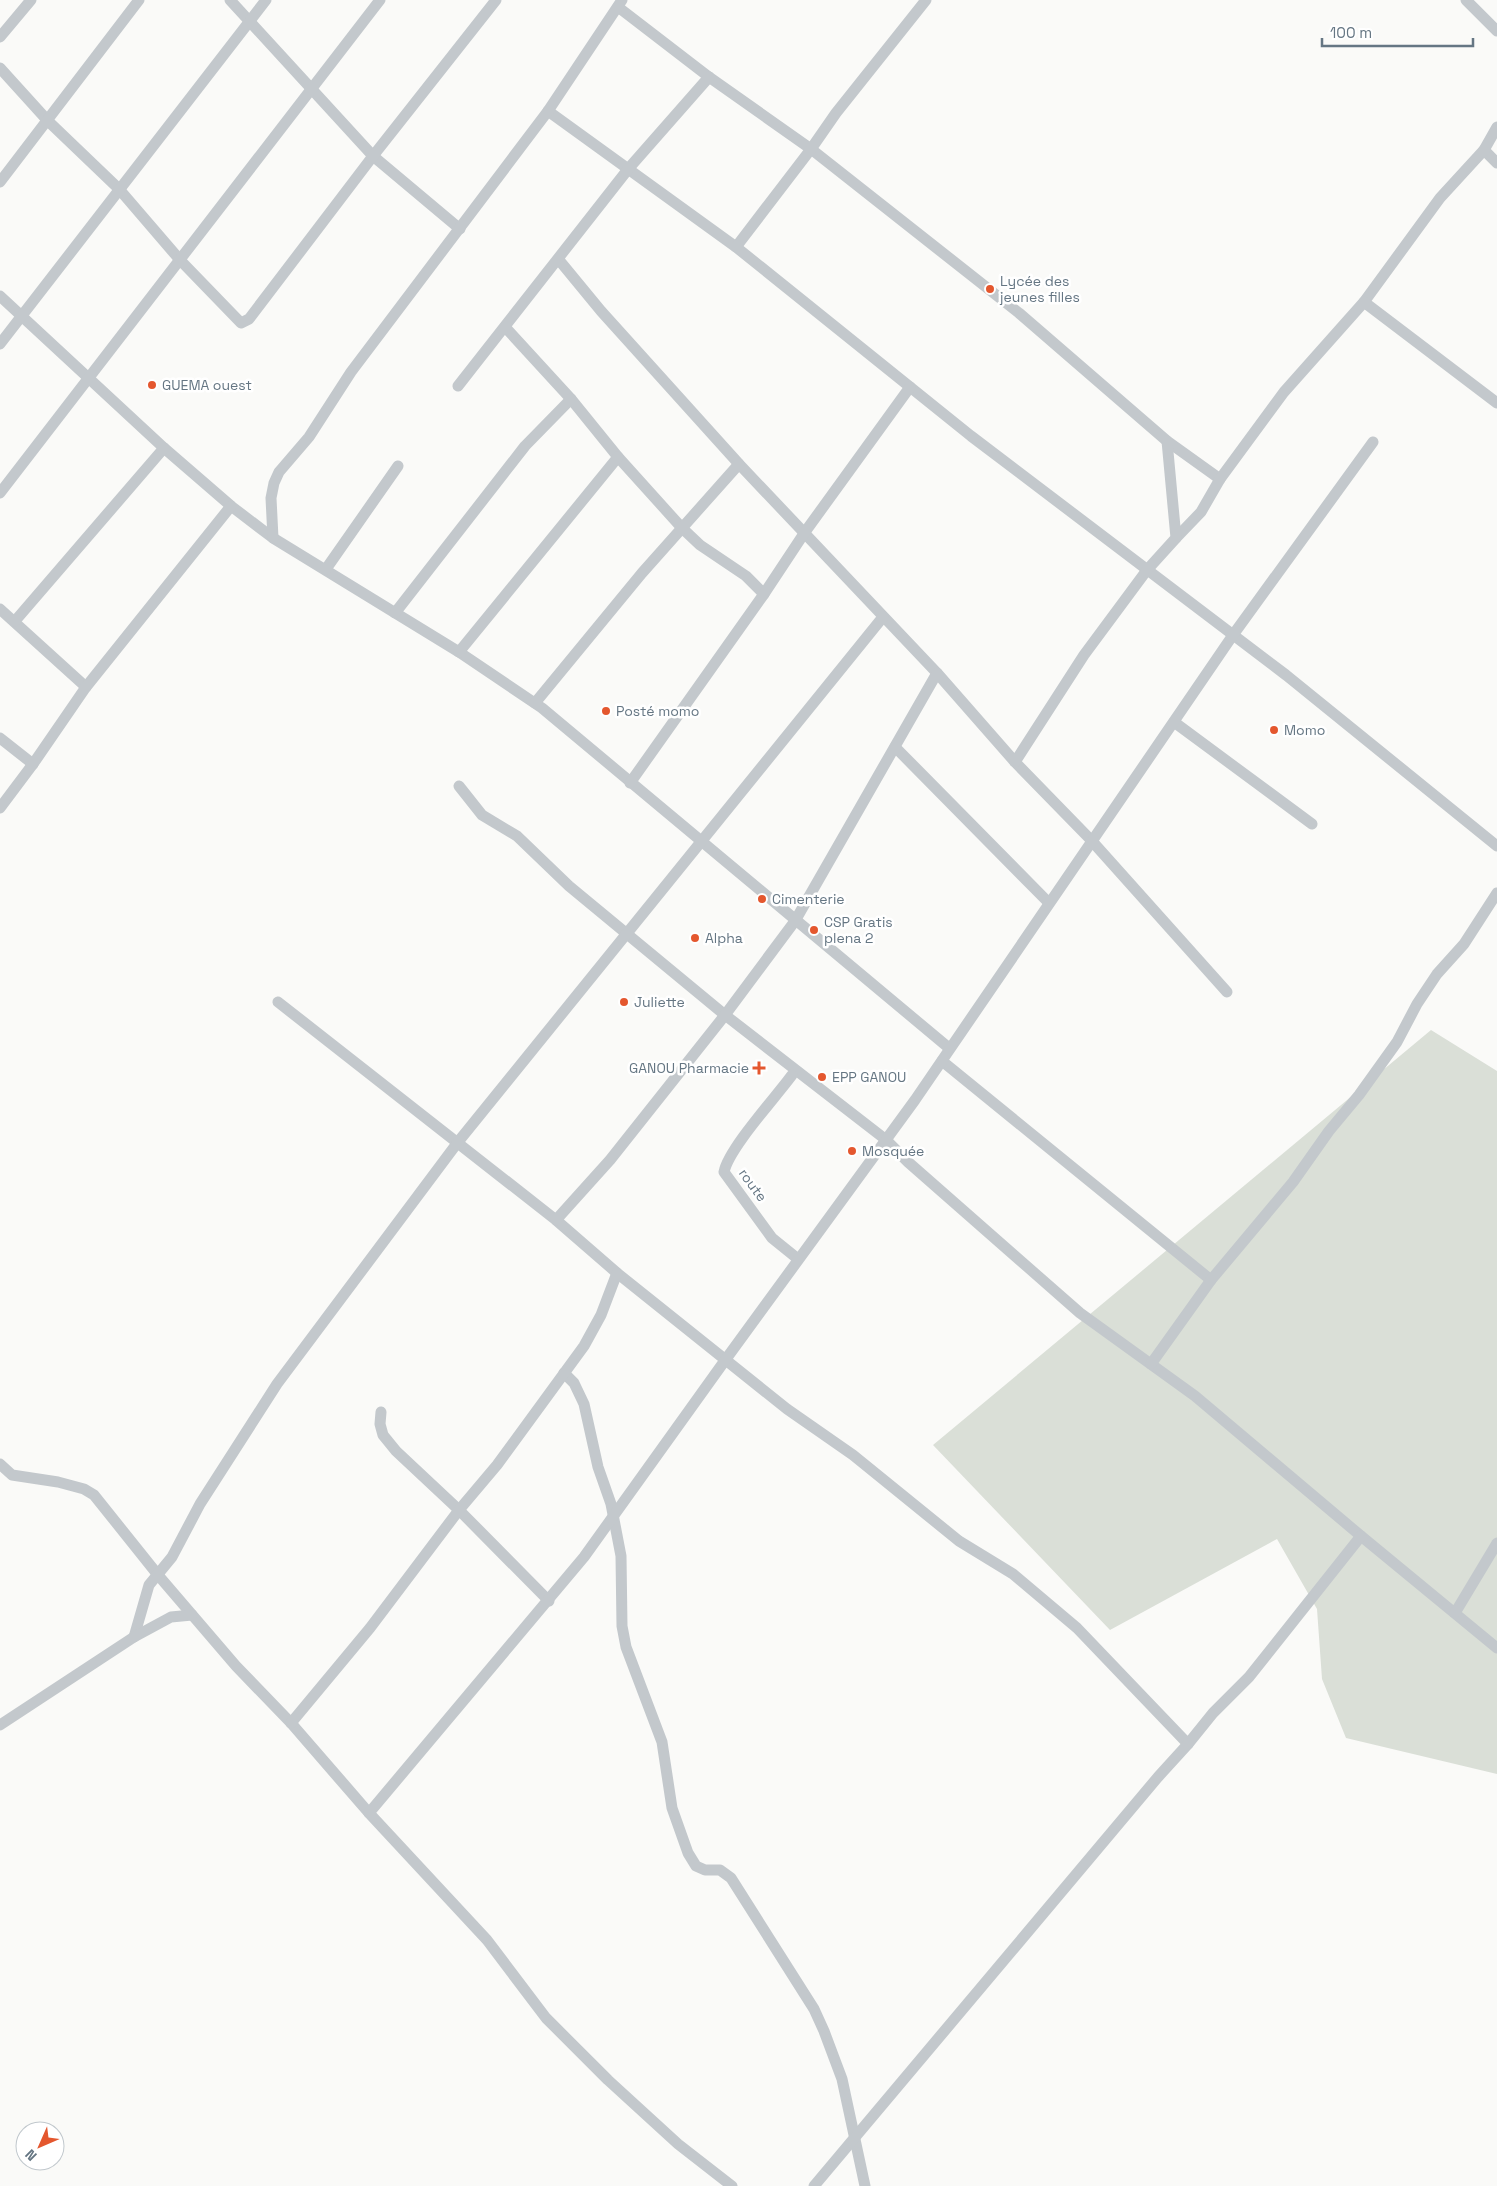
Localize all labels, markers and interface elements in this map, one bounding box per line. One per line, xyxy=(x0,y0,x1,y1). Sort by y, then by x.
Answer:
scale bar xyxy=(1322,15,1473,47)
text: 100 m xyxy=(1330,23,1372,42)
place label: Lycée des jeunes filles xyxy=(999,272,1080,306)
marker: Lycée des jeunes filles xyxy=(984,283,996,295)
place label: GUEMA ouest xyxy=(162,376,252,394)
marker: GUEMA ouest xyxy=(146,379,158,391)
place label: Posté momo xyxy=(616,702,700,720)
marker: Posté momo xyxy=(600,705,612,717)
place label: Momo xyxy=(1284,721,1325,739)
marker: Momo xyxy=(1268,724,1280,736)
place label: Cimenterie xyxy=(772,890,845,908)
marker: Cimenterie xyxy=(756,893,768,905)
place label: CSP Gratis plena 2 xyxy=(824,913,893,947)
marker: CSP Gratis plena 2 xyxy=(808,924,820,936)
place label: Alpha xyxy=(705,929,743,947)
marker: Alpha xyxy=(689,932,701,944)
place label: Juliette xyxy=(634,993,685,1011)
marker: Juliette xyxy=(618,996,630,1008)
place label: GANOU Pharmacie xyxy=(629,1059,749,1077)
marker: GANOU Pharmacie xyxy=(753,1062,765,1074)
place label: EPP GANOU xyxy=(832,1068,906,1086)
marker: EPP GANOU xyxy=(816,1071,828,1083)
place label: Mosquée xyxy=(862,1142,924,1160)
marker: Mosquée xyxy=(846,1145,858,1157)
street label: route xyxy=(735,1165,771,1205)
north arrow xyxy=(15,2121,65,2171)
text: N xyxy=(21,2146,40,2165)

